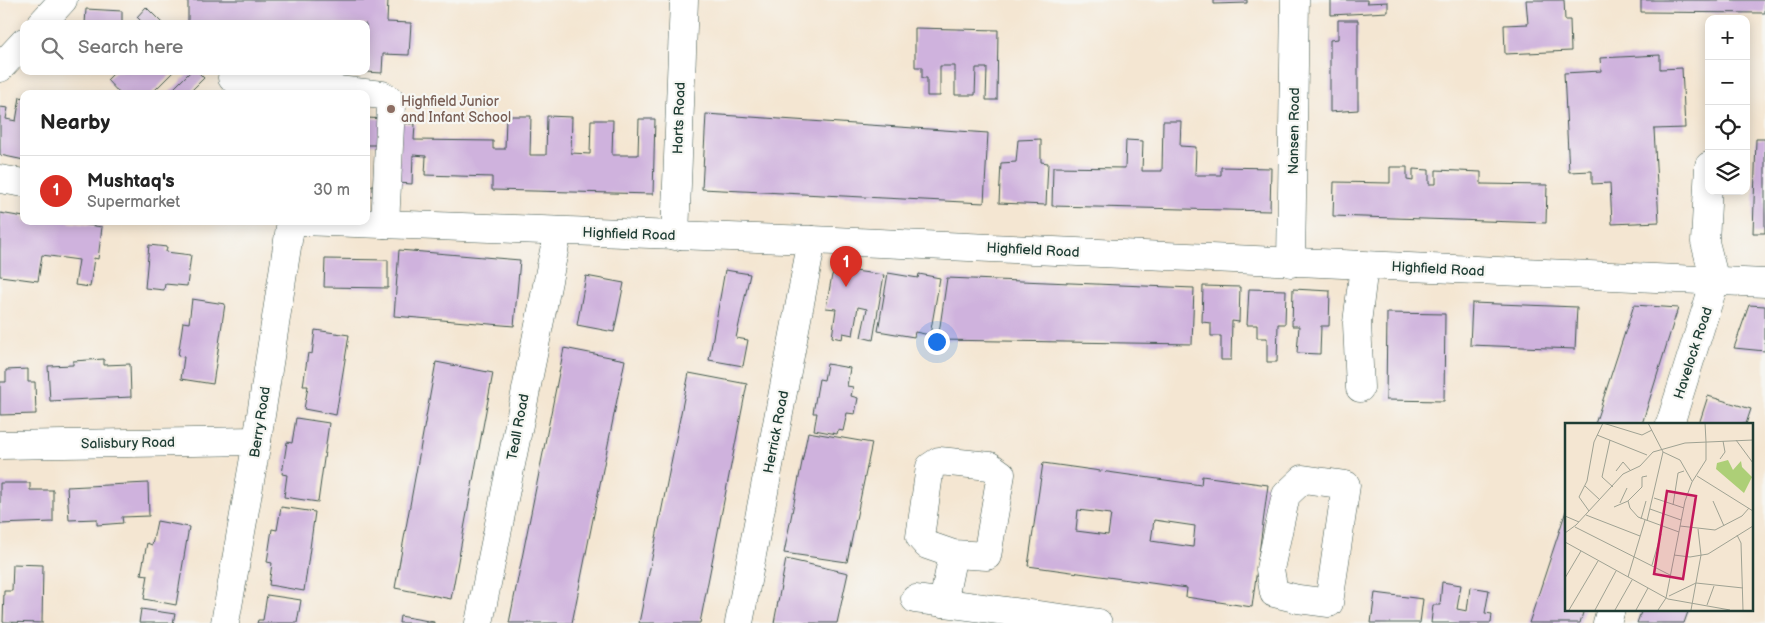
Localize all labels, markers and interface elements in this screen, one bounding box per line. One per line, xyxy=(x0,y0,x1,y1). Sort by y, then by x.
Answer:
map controls xyxy=(1705,15,1750,195)
button: + xyxy=(1705,15,1750,60)
search box xyxy=(20,20,370,75)
icon: search xyxy=(38,34,66,62)
text: Search here xyxy=(78,36,183,59)
button: − xyxy=(1705,60,1750,105)
street label: Harts Road xyxy=(669,82,689,154)
street label: Nansen Road xyxy=(1285,87,1303,175)
place label: Highfield Junior and Infant School xyxy=(401,93,511,126)
marker: Highfield Junior and Infant School xyxy=(385,103,397,115)
button: locate xyxy=(1705,105,1750,150)
text: Nearby xyxy=(40,110,110,135)
button: layers xyxy=(1705,150,1750,195)
text: Mushtaq's xyxy=(87,170,175,193)
text: 1 xyxy=(53,181,59,200)
text: 30 m xyxy=(313,181,350,200)
text: Supermarket xyxy=(87,193,180,212)
street label: Highfield Road xyxy=(582,224,676,244)
street label: Highfield Road xyxy=(986,239,1080,261)
pin: 1 xyxy=(830,246,862,287)
street label: Highfield Road xyxy=(1391,258,1485,280)
street label: Havelock Road xyxy=(1670,305,1716,401)
your location xyxy=(924,329,950,355)
street label: Berry Road xyxy=(246,385,274,459)
street label: Herrick Road xyxy=(760,389,792,475)
street label: Teall Road xyxy=(503,392,533,462)
inset map xyxy=(1565,423,1752,610)
street label: Salisbury Road xyxy=(81,434,175,452)

